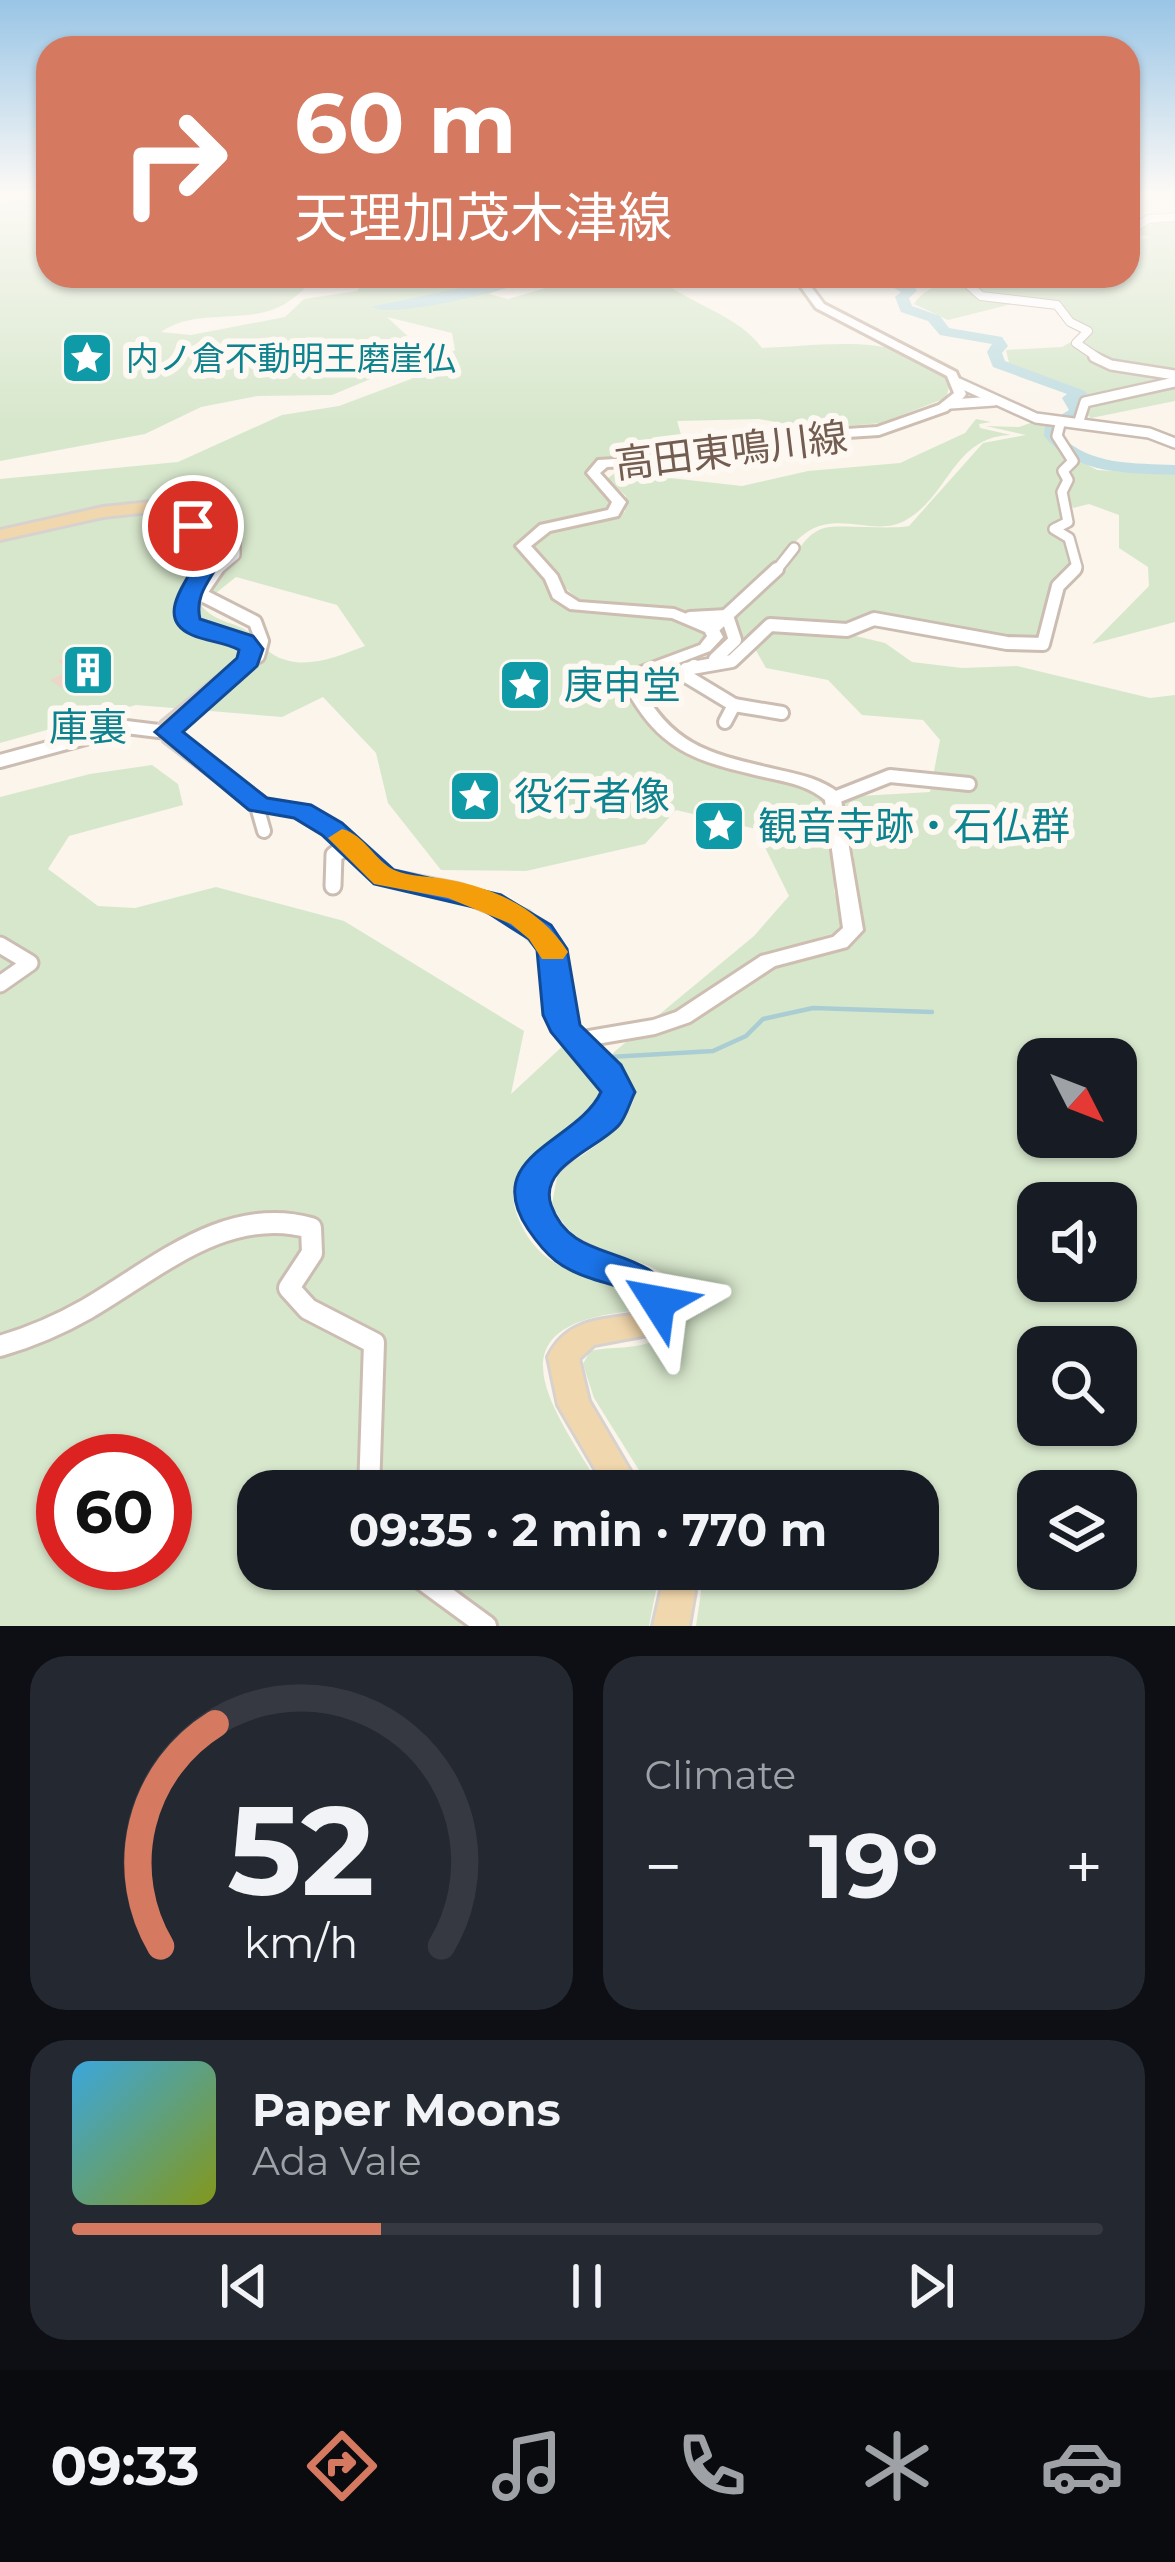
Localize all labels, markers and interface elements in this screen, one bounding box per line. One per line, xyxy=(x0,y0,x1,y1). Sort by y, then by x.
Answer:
text: 60 m xyxy=(294,72,516,174)
icon: right xyxy=(96,84,252,240)
text: 天理加茂木津線 xyxy=(294,185,672,251)
place icon: 内ノ倉不動明王磨崖仏 xyxy=(59,330,115,386)
place label: 内ノ倉不動明王磨崖仏 xyxy=(126,338,456,378)
street label: 高田東鳴川線 xyxy=(612,412,850,488)
pin xyxy=(142,475,244,577)
icon: arrive xyxy=(160,493,226,559)
building icon: 庫裏 xyxy=(60,642,116,698)
place icon: 庚申堂 xyxy=(497,657,553,713)
place label: 庚申堂 xyxy=(564,661,681,709)
place label: 庫裏 xyxy=(49,703,127,751)
place icon: 役行者像 xyxy=(447,768,503,824)
place label: 役行者像 xyxy=(514,772,670,820)
place icon: 観音寺跡・石仏群 xyxy=(691,798,747,854)
place label: 観音寺跡・石仏群 xyxy=(758,802,1070,850)
north arrow xyxy=(1017,1038,1137,1158)
map controls xyxy=(1017,1038,1137,1590)
button: sound xyxy=(1017,1182,1137,1302)
position arrow xyxy=(595,1239,721,1365)
button: search xyxy=(1017,1326,1137,1446)
speed limit sign: 60 xyxy=(36,1434,192,1590)
button: layers xyxy=(1017,1470,1137,1590)
text: 09:35 · 2 min · 770 m xyxy=(349,1502,827,1557)
text: Climate xyxy=(645,1751,796,1799)
text: 52 xyxy=(228,1774,375,1926)
text: 19° xyxy=(809,1811,939,1921)
text: − xyxy=(645,1826,682,1907)
text: + xyxy=(1065,1826,1103,1907)
text: km/h xyxy=(244,1916,358,1969)
text: Paper Moons xyxy=(252,2082,561,2137)
text: Ada Vale xyxy=(252,2137,422,2185)
icon: previous xyxy=(211,2253,277,2319)
icon: pause xyxy=(554,2253,620,2319)
icon: next xyxy=(898,2253,964,2319)
icon: directions xyxy=(300,2424,384,2508)
icon: music xyxy=(485,2424,569,2508)
icon: phone xyxy=(670,2424,754,2508)
icon: climate xyxy=(855,2424,939,2508)
icon: car xyxy=(1040,2424,1124,2508)
text: 09:33 xyxy=(51,2433,199,2499)

